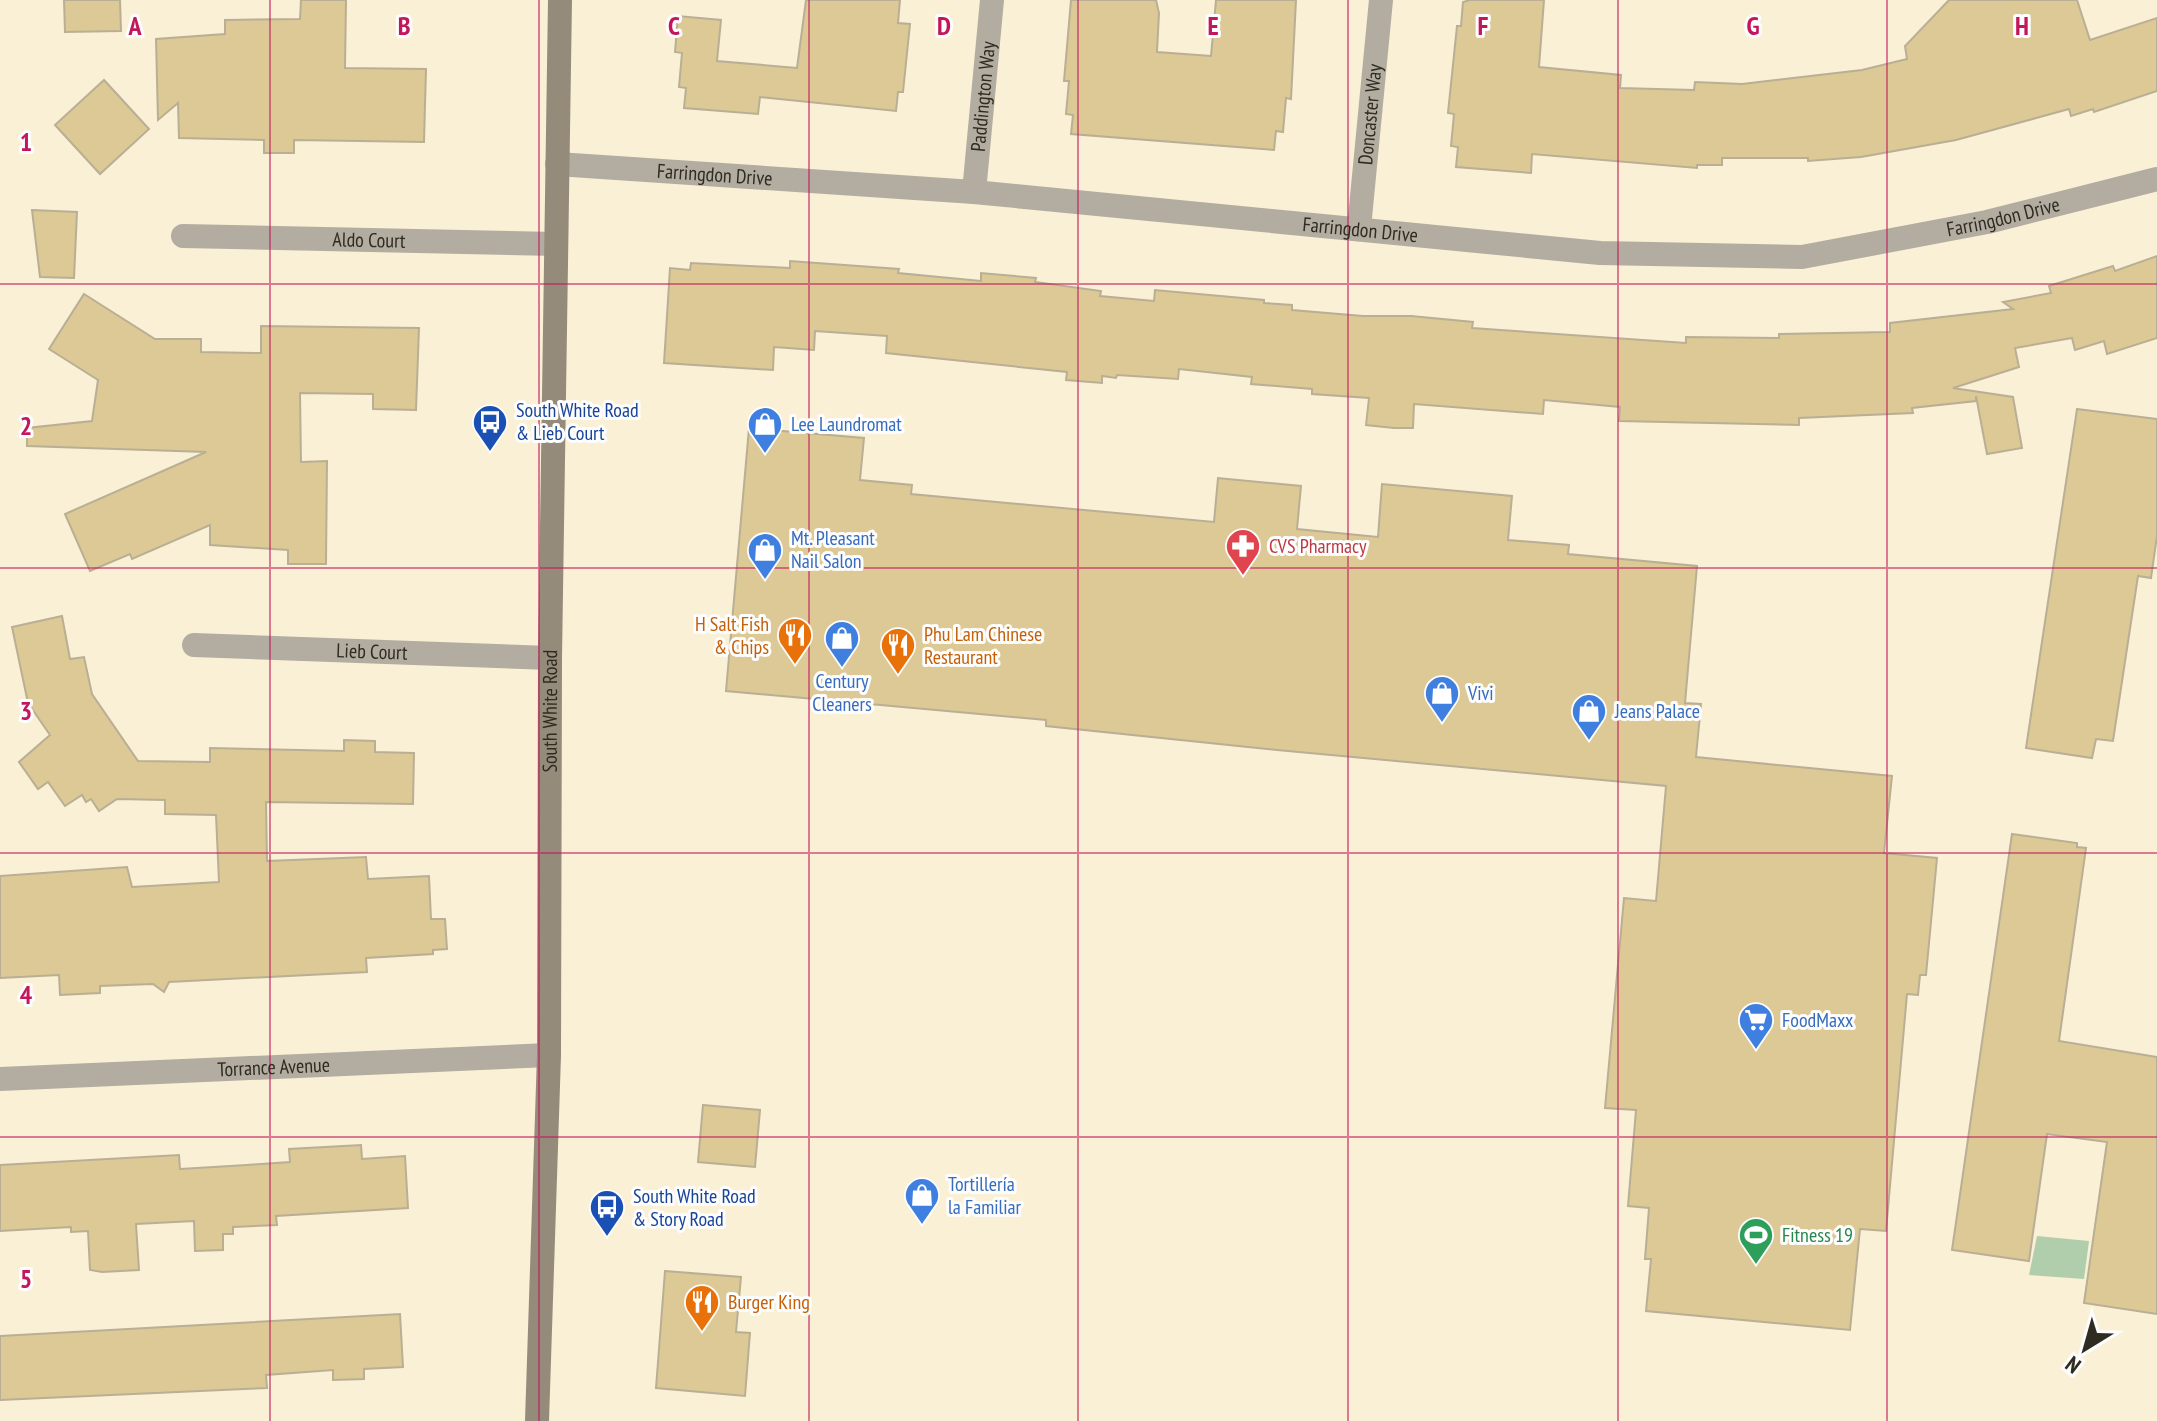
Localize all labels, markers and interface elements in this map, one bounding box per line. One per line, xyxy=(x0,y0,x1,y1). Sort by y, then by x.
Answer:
text: A xyxy=(127,9,142,42)
text: B xyxy=(398,9,411,42)
text: C xyxy=(668,9,680,42)
text: D xyxy=(937,9,951,42)
text: E xyxy=(1207,9,1219,42)
text: F xyxy=(1478,9,1489,42)
text: G xyxy=(1746,9,1760,42)
text: H xyxy=(2015,9,2029,42)
street label: Paddington Way xyxy=(965,40,1001,153)
street label: Doncaster Way xyxy=(1352,62,1388,166)
text: 1 xyxy=(20,125,32,158)
street label: Farringdon Drive xyxy=(656,158,773,191)
street label: Farringdon Drive xyxy=(1944,191,2063,242)
street label: Farringdon Drive xyxy=(1301,211,1419,248)
street label: Aldo Court xyxy=(332,226,406,254)
place label: South White Road & Lieb Court xyxy=(516,397,639,446)
bus stop icon: South White Road & Lieb Court xyxy=(471,403,509,453)
shop icon: Lee Laundromat xyxy=(746,405,784,455)
text: 2 xyxy=(20,409,32,442)
place label: Lee Laundromat xyxy=(791,411,902,437)
place label: Mt. Pleasant Nail Salon xyxy=(791,525,875,574)
pharmacy icon: CVS Pharmacy xyxy=(1224,527,1262,577)
shop icon: Mt. Pleasant Nail Salon xyxy=(746,531,784,581)
place label: CVS Pharmacy xyxy=(1269,533,1367,559)
place label: H Salt Fish & Chips xyxy=(695,611,769,660)
restaurant icon: H Salt Fish & Chips xyxy=(776,616,814,666)
shop icon: Century Cleaners xyxy=(823,619,861,669)
place label: Phu Lam Chinese Restaurant xyxy=(924,621,1042,670)
restaurant icon: Phu Lam Chinese Restaurant xyxy=(879,626,917,676)
street label: Lieb Court xyxy=(336,637,408,666)
street label: South White Road xyxy=(537,650,563,773)
place label: Century Cleaners xyxy=(812,668,872,717)
shop icon: Vivi xyxy=(1423,674,1461,724)
place label: Vivi xyxy=(1467,680,1494,706)
shop icon: Jeans Palace xyxy=(1570,692,1608,742)
text: 3 xyxy=(20,694,32,727)
place label: Jeans Palace xyxy=(1614,698,1700,724)
text: 4 xyxy=(20,978,33,1011)
supermarket icon: FoodMaxx xyxy=(1737,1001,1775,1051)
place label: FoodMaxx xyxy=(1782,1007,1853,1033)
street label: Torrance Avenue xyxy=(217,1052,331,1082)
place label: Tortillería la Familiar xyxy=(948,1171,1022,1220)
shop icon: Tortillería la Familiar xyxy=(903,1176,941,1226)
place label: South White Road & Story Road xyxy=(633,1183,756,1232)
bus stop icon: South White Road & Story Road xyxy=(588,1188,626,1238)
sports icon: Fitness 19 xyxy=(1737,1216,1775,1266)
place label: Fitness 19 xyxy=(1782,1222,1853,1248)
text: 5 xyxy=(20,1262,32,1295)
restaurant icon: Burger King xyxy=(683,1283,721,1333)
place label: Burger King xyxy=(728,1289,810,1315)
north arrow xyxy=(2045,1309,2125,1389)
text: N xyxy=(2060,1350,2086,1380)

